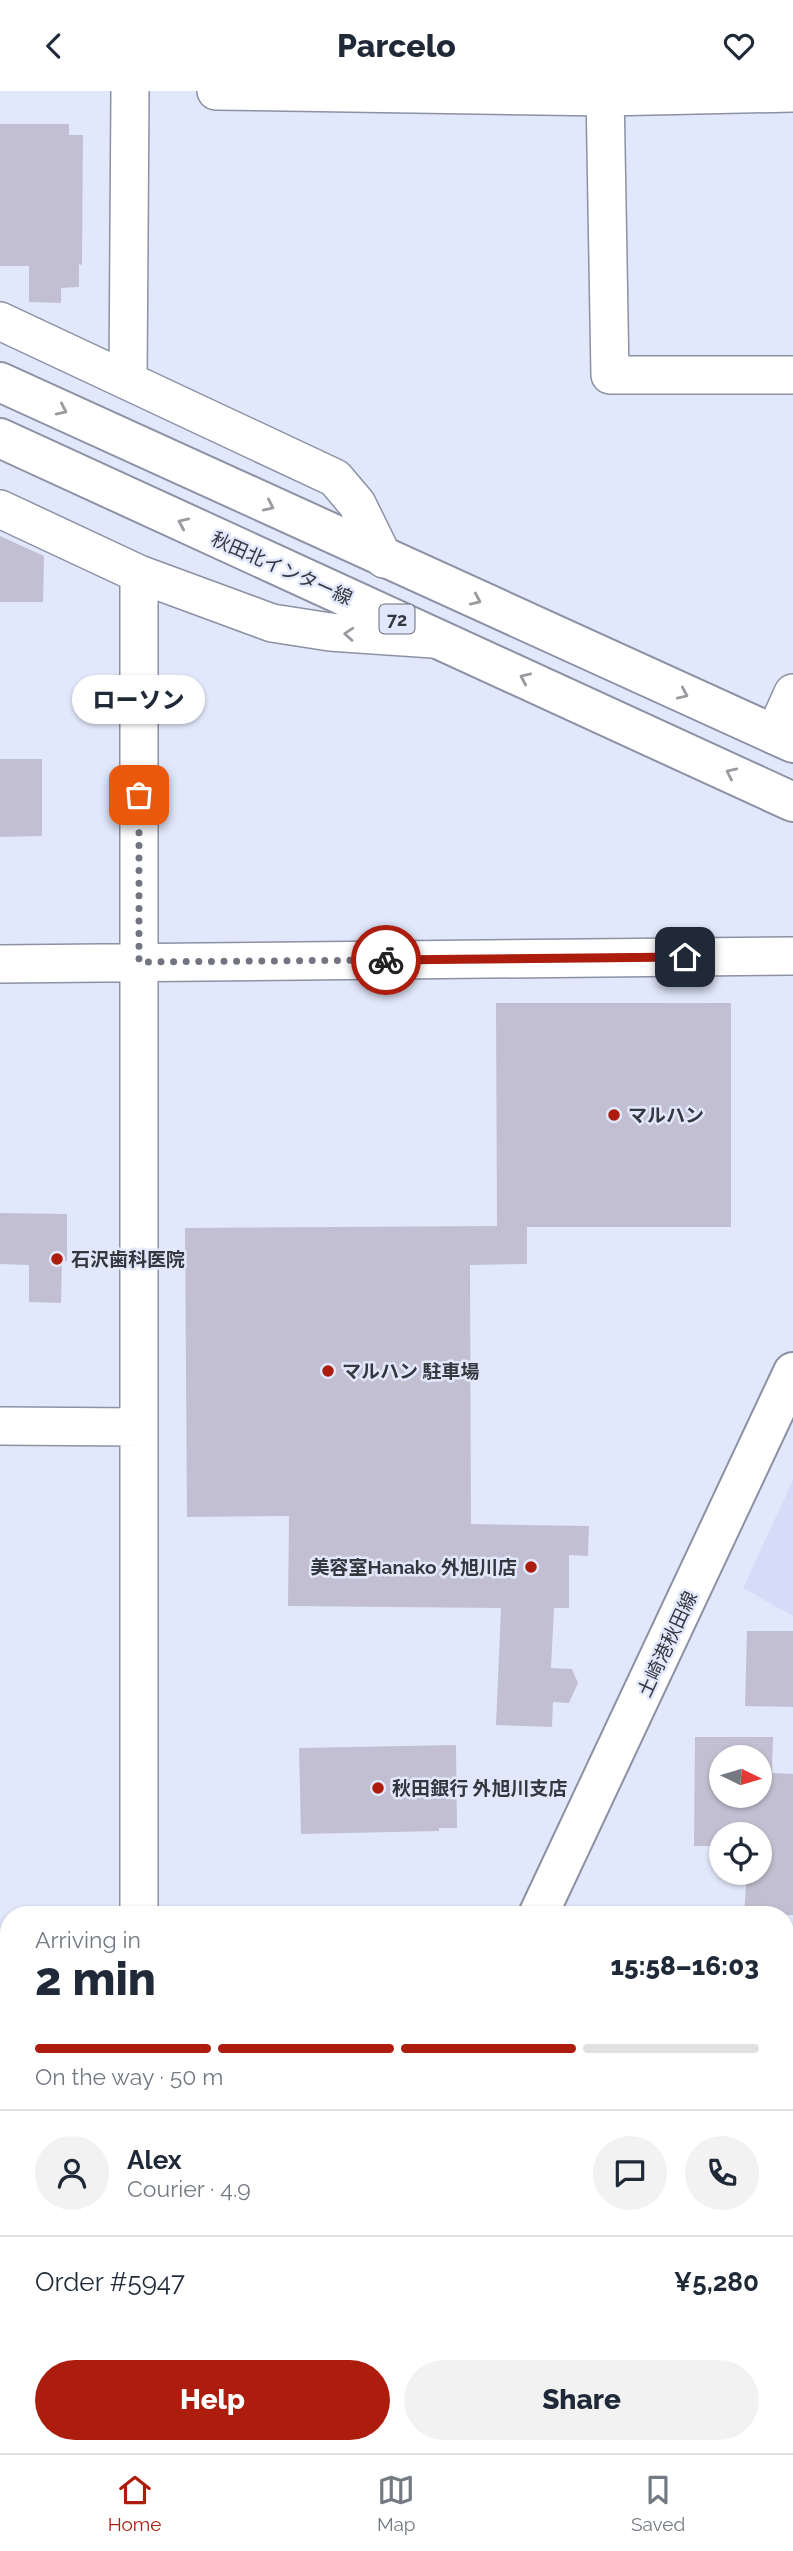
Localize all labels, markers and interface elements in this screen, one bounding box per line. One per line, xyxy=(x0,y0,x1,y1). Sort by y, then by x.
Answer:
icon: back xyxy=(35,27,73,65)
text: Parcelo xyxy=(337,27,456,64)
icon: heart xyxy=(720,27,758,65)
one-way arrow xyxy=(55,402,67,416)
one-way arrow xyxy=(261,497,274,511)
one-way arrow xyxy=(178,517,190,531)
street label: 秋田北インター線 xyxy=(208,527,356,609)
one-way arrow xyxy=(468,592,481,606)
road number: 72 xyxy=(380,605,414,633)
one-way arrow xyxy=(343,627,354,642)
one-way arrow xyxy=(519,672,532,686)
callout: ローソン xyxy=(72,676,206,725)
one-way arrow xyxy=(676,685,688,699)
text: ローソン xyxy=(93,686,185,713)
pin xyxy=(109,765,169,825)
one-way arrow xyxy=(726,767,738,781)
icon: bag xyxy=(120,776,158,814)
courier xyxy=(351,925,421,995)
pin xyxy=(655,927,715,987)
icon: home xyxy=(666,938,704,976)
icon: bike xyxy=(367,941,405,979)
place label: マルハン xyxy=(628,1104,704,1126)
marker: マルハン xyxy=(606,1107,622,1123)
place label: 石沢歯科医院 xyxy=(71,1248,185,1270)
marker: 石沢歯科医院 xyxy=(49,1251,65,1267)
place label: マルハン 駐車場 xyxy=(342,1360,480,1382)
marker: マルハン 駐車場 xyxy=(320,1363,336,1379)
place label: 美容室Hanako 外旭川店 xyxy=(311,1556,517,1578)
marker: 美容室Hanako 外旭川店 xyxy=(523,1559,539,1575)
street label: 土崎港秋田線 xyxy=(633,1588,701,1700)
north arrow xyxy=(709,1745,772,1808)
map controls xyxy=(709,1745,772,1885)
place label: 秋田銀行 外旭川支店 xyxy=(392,1777,568,1799)
marker: 秋田銀行 外旭川支店 xyxy=(370,1780,386,1796)
button: locate xyxy=(709,1822,772,1885)
text: Arriving in xyxy=(35,1926,141,1953)
text: 15:58–16:03 xyxy=(610,1951,759,1981)
text: 2 min xyxy=(35,1952,156,2006)
text: On the way · 50 m xyxy=(35,2063,223,2090)
button: person xyxy=(35,2136,109,2210)
button: chat xyxy=(593,2136,667,2210)
button: phone xyxy=(685,2136,759,2210)
text: Alex xyxy=(127,2145,182,2175)
text: Courier · 4.9 xyxy=(127,2175,251,2202)
text: Order #5947 xyxy=(35,2267,185,2297)
text: ¥5,280 xyxy=(674,2267,759,2297)
button: Help xyxy=(35,2360,390,2440)
button: Share xyxy=(404,2360,759,2440)
tab: Home xyxy=(108,2471,161,2535)
tab: Map xyxy=(377,2471,416,2535)
tab: Saved xyxy=(631,2471,685,2535)

